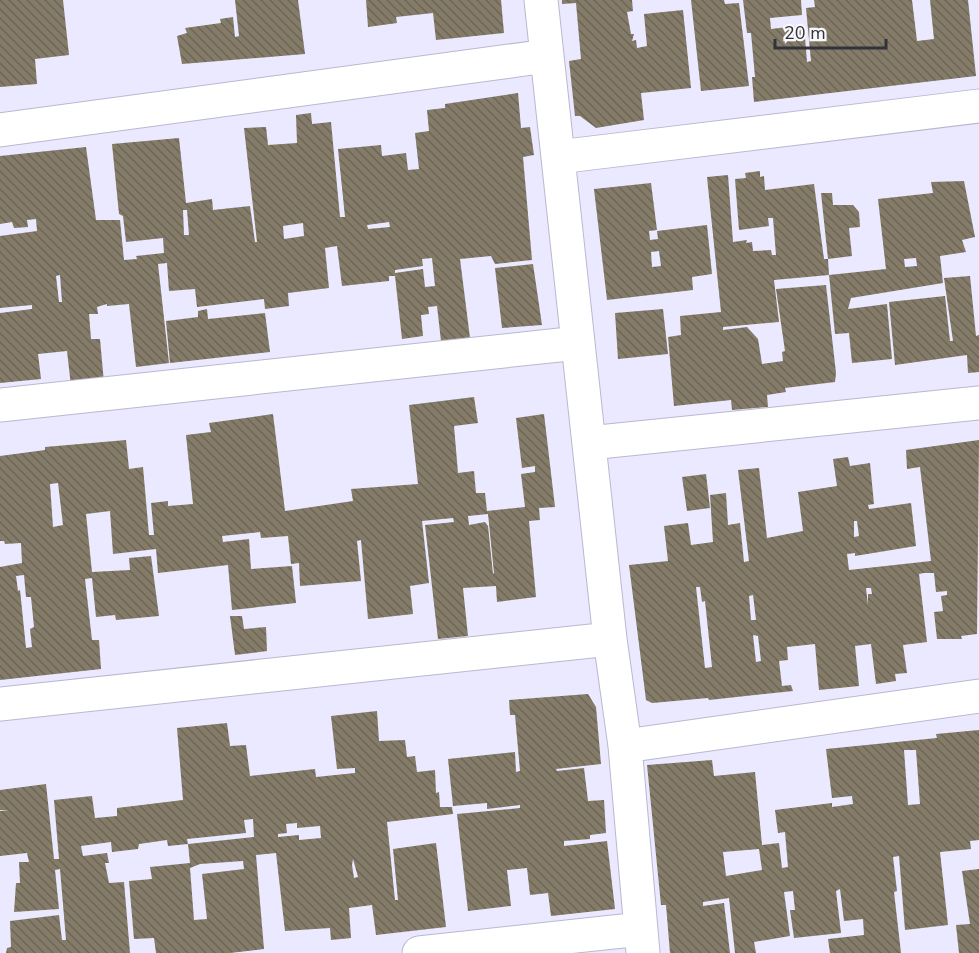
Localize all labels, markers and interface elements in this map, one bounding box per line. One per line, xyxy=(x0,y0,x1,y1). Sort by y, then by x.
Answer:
scale bar xyxy=(775,12,886,50)
text: 20 m xyxy=(784,21,826,45)

